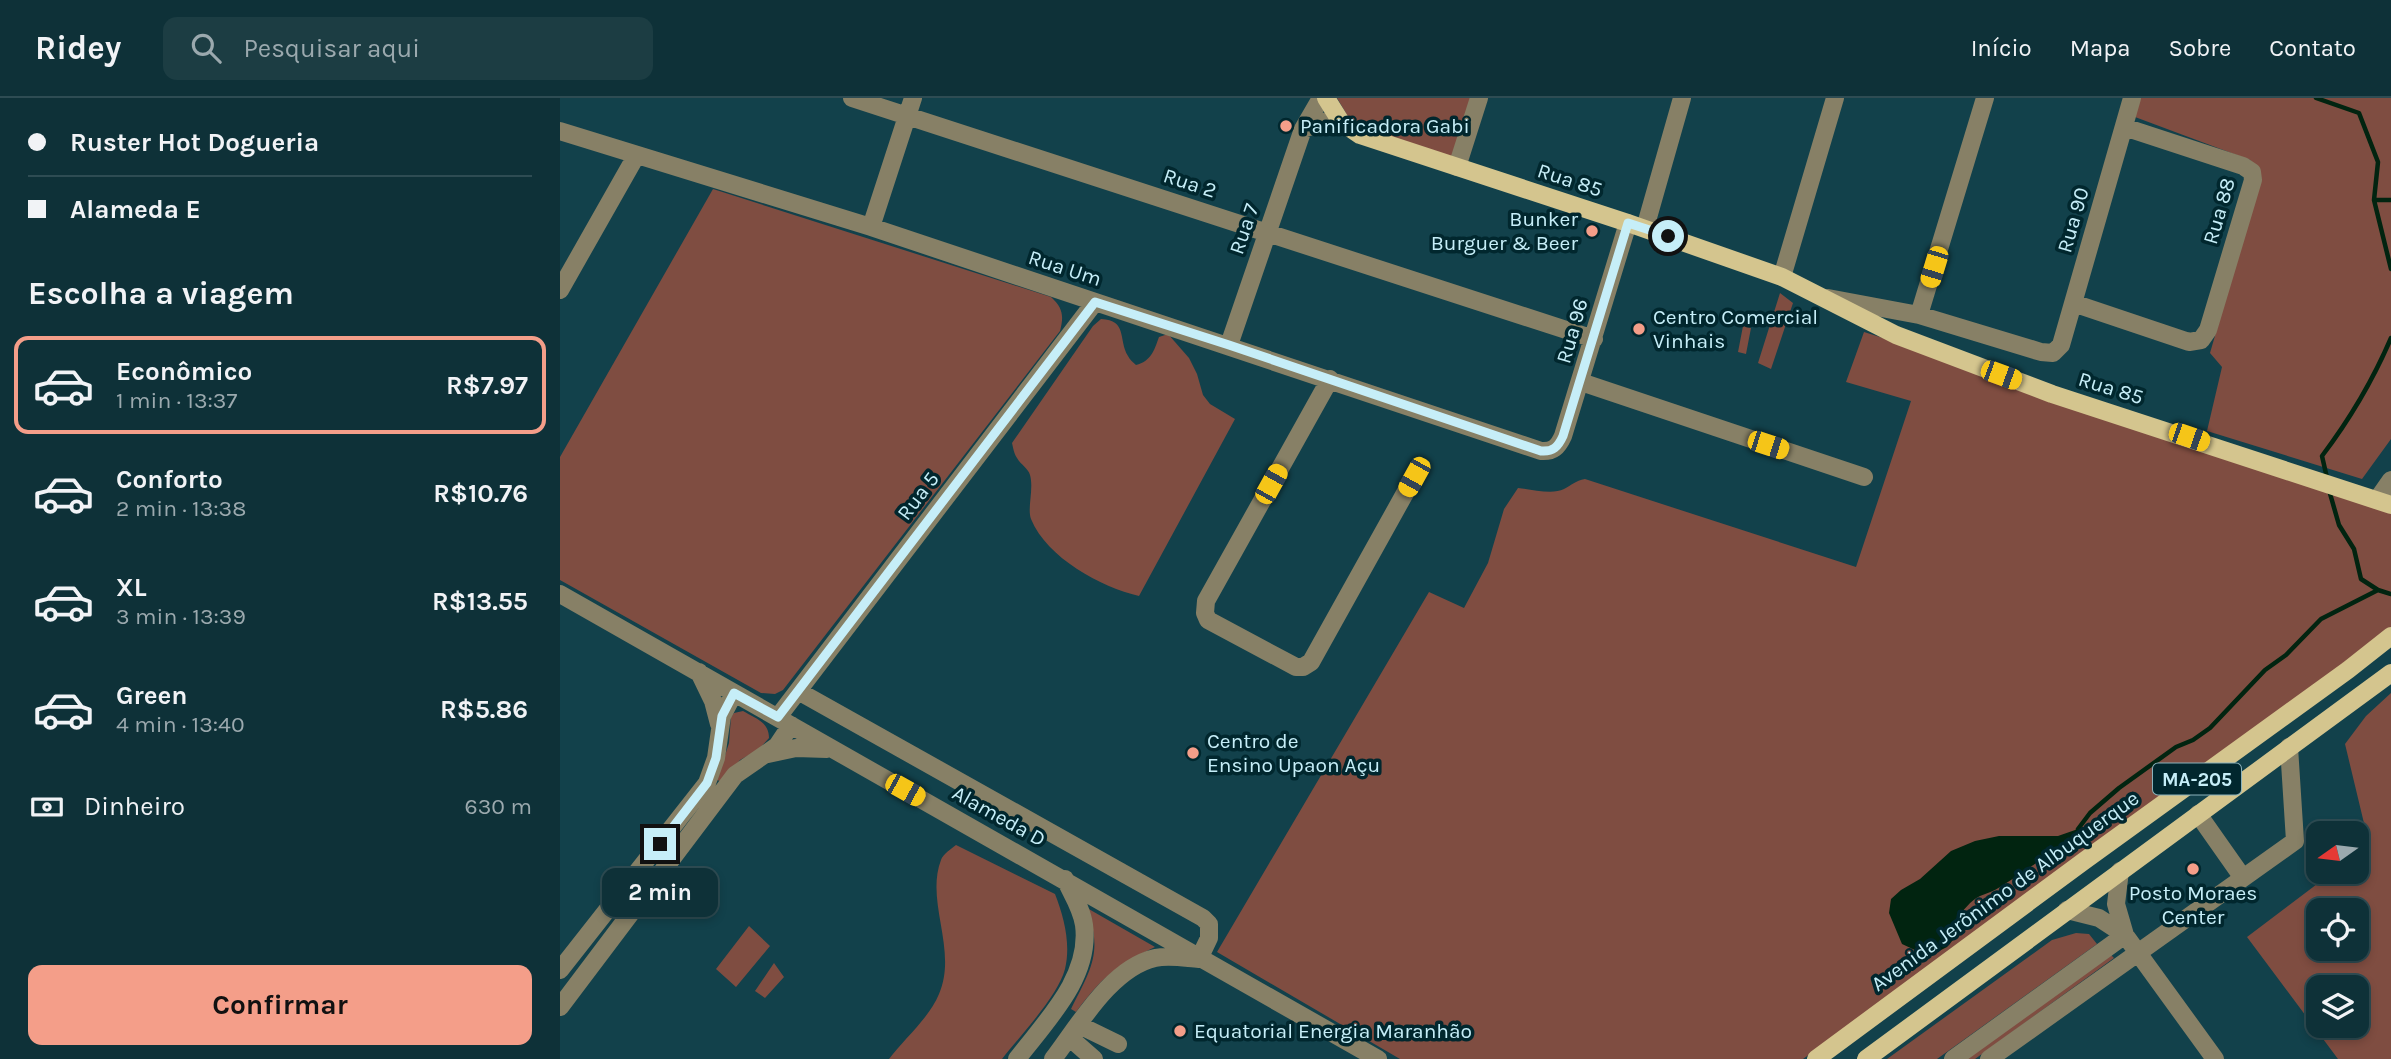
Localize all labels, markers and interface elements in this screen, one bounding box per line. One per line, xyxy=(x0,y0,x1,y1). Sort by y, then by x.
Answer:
search box xyxy=(163,17,653,80)
text: Ridey xyxy=(35,29,121,67)
icon: search xyxy=(187,29,225,67)
text: Pesquisar aqui xyxy=(243,33,420,64)
text: Início xyxy=(1971,34,2032,62)
text: Mapa xyxy=(2070,34,2130,62)
text: Sobre xyxy=(2168,34,2231,62)
text: Contato xyxy=(2269,34,2356,62)
place label: Panificadora Gabi xyxy=(1300,114,1470,138)
marker: Panificadora Gabi xyxy=(1278,118,1294,134)
text: Ruster Hot Dogueria xyxy=(70,127,319,158)
street label: Rua 85 xyxy=(1534,158,1606,202)
street label: Rua 2 xyxy=(1160,163,1220,203)
street label: Rua 88 xyxy=(2198,175,2240,247)
street label: Rua 90 xyxy=(2052,185,2094,255)
text: Alameda E xyxy=(70,194,201,225)
street label: Rua 7 xyxy=(1224,200,1264,257)
place label: Bunker Burguer & Beer xyxy=(1431,207,1578,255)
route start xyxy=(1652,220,1684,252)
marker: Bunker Burguer & Beer xyxy=(1584,223,1600,239)
car xyxy=(1918,244,1951,290)
street label: Rua Um xyxy=(1025,245,1105,291)
text: Escolha a viagem xyxy=(28,275,294,312)
street label: Rua 96 xyxy=(1551,296,1593,366)
place label: Centro Comercial Vinhais xyxy=(1653,305,1818,353)
marker: Centro Comercial Vinhais xyxy=(1631,321,1647,337)
icon: car xyxy=(32,354,95,417)
text: Econômico xyxy=(116,356,252,387)
car xyxy=(1978,358,2025,392)
street label: Rua 85 xyxy=(2076,367,2146,409)
text: R$7.97 xyxy=(446,370,528,401)
text: 1 min · 13:37 xyxy=(116,387,237,414)
car xyxy=(2166,420,2213,454)
car xyxy=(1745,429,1792,461)
car xyxy=(1395,454,1434,500)
car xyxy=(1252,461,1291,507)
icon: car xyxy=(32,462,95,525)
text: Conforto xyxy=(116,464,223,495)
street label: Rua 5 xyxy=(892,467,944,525)
text: R$10.76 xyxy=(433,478,528,509)
text: 2 min · 13:38 xyxy=(116,495,246,522)
icon: car xyxy=(32,570,95,633)
text: XL xyxy=(116,572,147,603)
text: R$13.55 xyxy=(432,586,528,617)
text: 3 min · 13:39 xyxy=(116,603,246,630)
icon: car xyxy=(32,678,95,741)
text: Green xyxy=(116,680,188,711)
text: R$5.86 xyxy=(440,694,528,725)
text: 4 min · 13:40 xyxy=(116,711,245,738)
place label: Centro de Ensino Upaon Açu xyxy=(1207,729,1380,777)
marker: Centro de Ensino Upaon Açu xyxy=(1185,745,1201,761)
road number: MA-205 xyxy=(2153,764,2241,794)
car xyxy=(882,771,929,809)
street label: Alameda D xyxy=(948,781,1050,851)
street label: Avenida Jerônimo de Albuquerque xyxy=(1867,786,2143,996)
icon: cash xyxy=(28,788,66,826)
text: Dinheiro xyxy=(84,791,185,822)
text: 630 m xyxy=(465,793,532,820)
north arrow xyxy=(2306,821,2370,884)
map controls xyxy=(2306,821,2369,1038)
route end xyxy=(644,828,676,860)
marker: Posto Moraes Center xyxy=(2185,861,2201,877)
callout: 2 min xyxy=(602,868,718,918)
text: 2 min xyxy=(628,879,692,906)
place label: Posto Moraes Center xyxy=(2129,881,2257,929)
button: locate xyxy=(2306,898,2369,961)
button: Confirmar xyxy=(28,965,532,1045)
button: layers xyxy=(2306,975,2369,1038)
place label: Equatorial Energia Maranhão xyxy=(1194,1019,1472,1043)
marker: Equatorial Energia Maranhão xyxy=(1172,1023,1188,1039)

